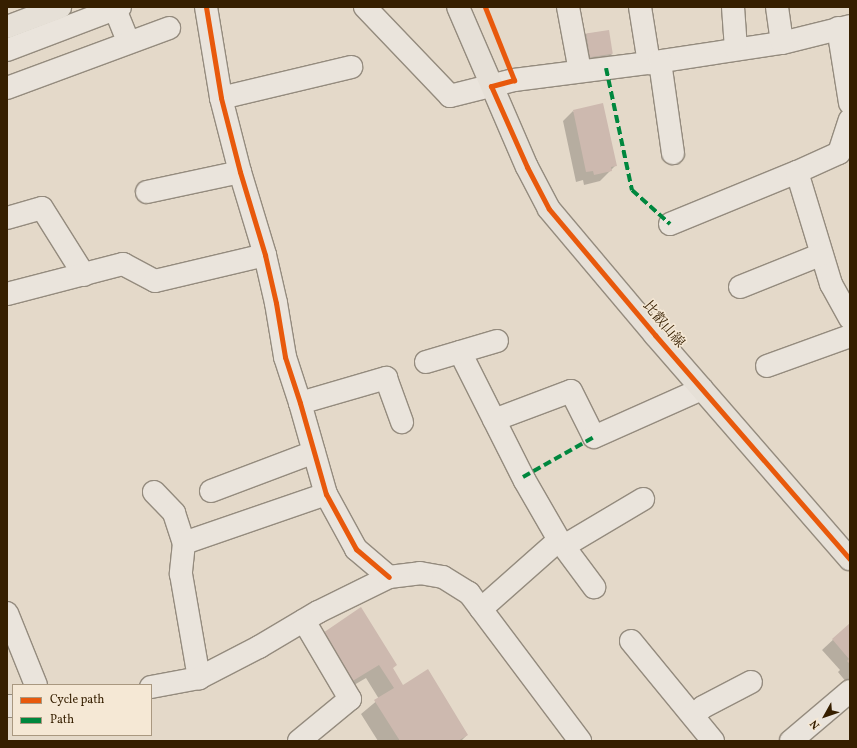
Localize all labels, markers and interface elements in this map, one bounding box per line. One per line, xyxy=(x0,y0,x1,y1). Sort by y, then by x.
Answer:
street label: 比叡山線 xyxy=(639,298,687,352)
legend xyxy=(12,684,152,736)
text: Cycle path xyxy=(50,692,105,708)
north arrow xyxy=(805,696,845,736)
text: Path xyxy=(50,712,74,728)
text: N xyxy=(807,716,824,732)

